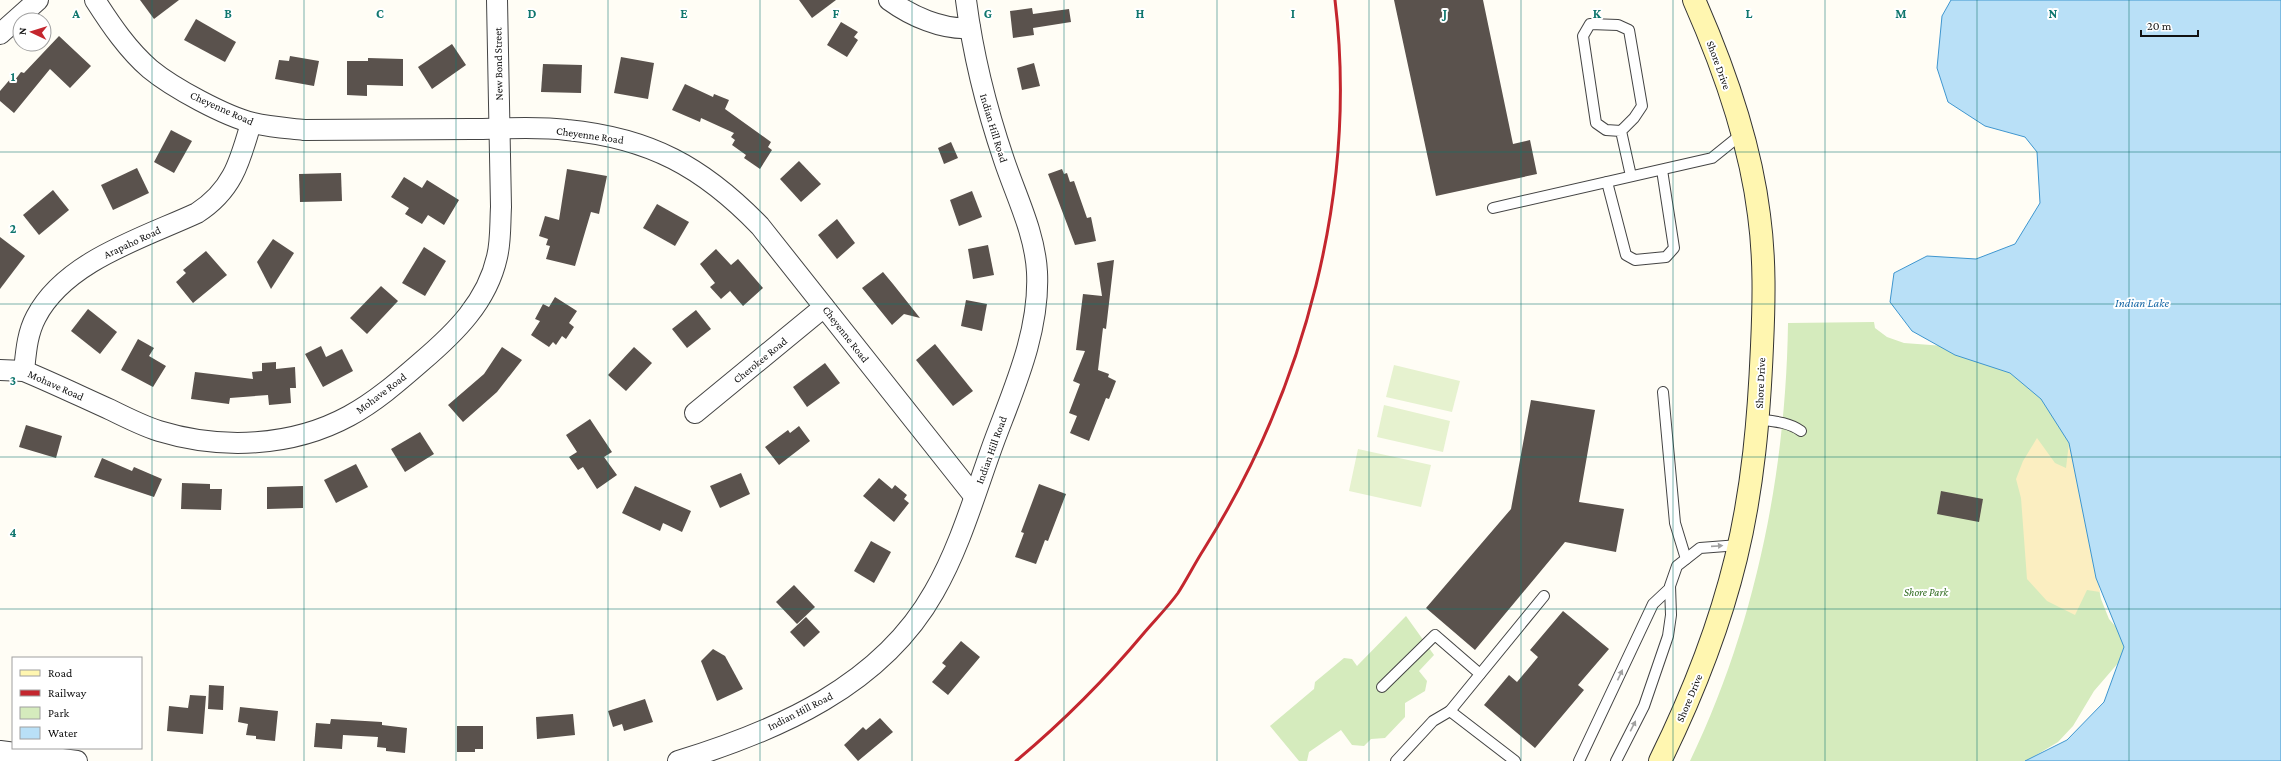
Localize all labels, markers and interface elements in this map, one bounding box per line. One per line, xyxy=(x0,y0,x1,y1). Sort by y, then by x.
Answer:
text: A xyxy=(71,6,80,21)
text: B xyxy=(224,6,232,21)
text: C xyxy=(376,6,384,21)
text: D xyxy=(528,6,537,21)
text: E xyxy=(680,6,688,21)
text: F xyxy=(833,6,840,21)
text: G xyxy=(984,6,992,21)
text: H xyxy=(1136,6,1145,21)
text: I xyxy=(1291,6,1295,21)
text: J xyxy=(1441,6,1447,21)
text: K xyxy=(1593,6,1602,21)
text: L xyxy=(1746,6,1753,21)
text: M xyxy=(1895,6,1907,21)
text: N xyxy=(2049,6,2058,21)
north arrow xyxy=(12,12,52,52)
scale bar xyxy=(2141,12,2198,38)
text: 20 m xyxy=(2147,19,2172,33)
text: N xyxy=(16,27,28,35)
street label: New Bond Street xyxy=(491,27,505,101)
street label: Shore Drive xyxy=(1705,39,1733,91)
text: 1 xyxy=(11,69,16,84)
street label: Cheyenne Road xyxy=(188,89,256,128)
street label: Indian Hill Road xyxy=(978,92,1010,164)
street label: Cheyenne Road xyxy=(555,124,625,147)
text: 2 xyxy=(10,221,17,236)
street label: Arapaho Road xyxy=(102,223,163,261)
water label: Indian Lake xyxy=(2115,296,2169,310)
street label: Cheyenne Road xyxy=(820,304,872,365)
street label: Cherokee Road xyxy=(731,335,789,385)
street label: Shore Drive xyxy=(1753,357,1767,409)
street label: Mohave Road xyxy=(26,367,86,403)
street label: Mohave Road xyxy=(354,370,409,416)
text: 3 xyxy=(10,373,16,388)
street label: Indian Hill Road xyxy=(973,414,1009,486)
text: 4 xyxy=(9,525,17,540)
one-way arrow xyxy=(1711,543,1723,550)
park label: Shore Park xyxy=(1904,586,1949,598)
legend xyxy=(12,657,142,749)
text: Road xyxy=(48,666,73,680)
one-way arrow xyxy=(1617,670,1623,681)
street label: Shore Drive xyxy=(1674,672,1705,724)
text: Railway xyxy=(48,686,87,700)
street label: Indian Hill Road xyxy=(766,689,835,733)
text: Park xyxy=(48,706,70,720)
one-way arrow xyxy=(1630,720,1637,732)
text: Water xyxy=(48,726,78,740)

